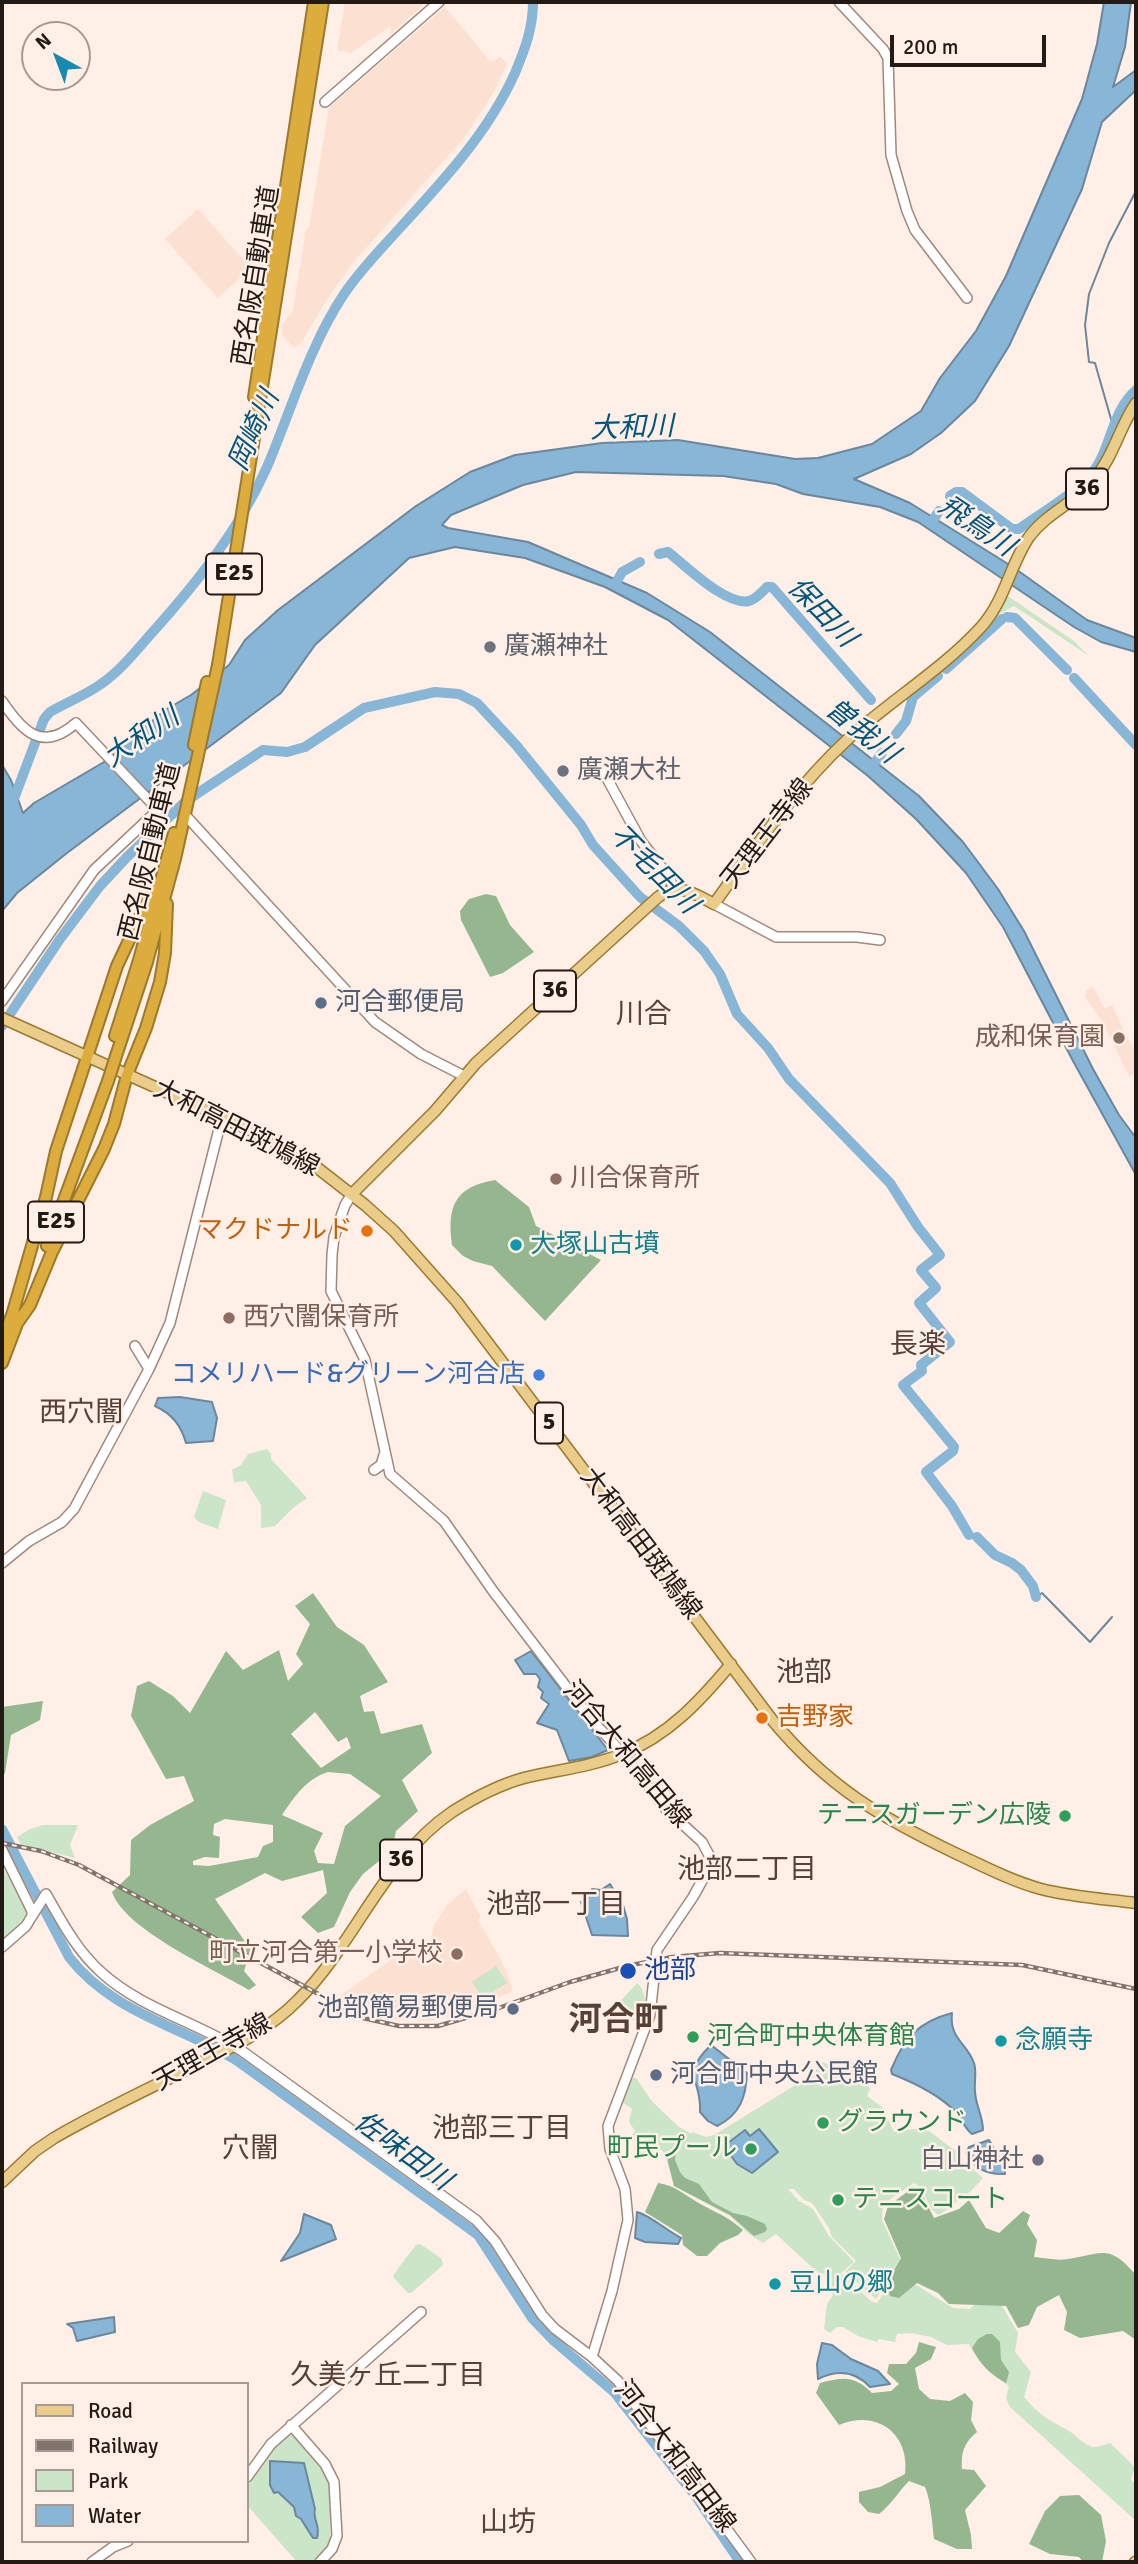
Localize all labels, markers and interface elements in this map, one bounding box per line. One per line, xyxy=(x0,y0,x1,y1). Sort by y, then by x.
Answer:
north arrow xyxy=(21,21,91,91)
scale bar xyxy=(893,21,1049,65)
text: N xyxy=(31,28,56,55)
text: 200 m xyxy=(903,34,958,60)
street label: 西名阪自動車道 xyxy=(227,184,287,368)
water label: 岡崎川 xyxy=(223,386,287,476)
water label: 大和川 xyxy=(589,411,675,447)
road number: 36 xyxy=(1066,468,1108,510)
water label: 飛鳥川 xyxy=(932,490,1020,564)
road number: E25 xyxy=(206,554,262,594)
water label: 保田川 xyxy=(780,571,862,655)
place label: 廣瀬神社 xyxy=(504,631,608,663)
marker: 廣瀬神社 xyxy=(482,639,498,655)
water label: 曽我川 xyxy=(818,693,904,771)
water label: 大和川 xyxy=(98,701,186,775)
place label: 廣瀬大社 xyxy=(577,755,681,787)
street label: 西名阪自動車道 xyxy=(114,760,188,944)
marker: 廣瀬大社 xyxy=(555,763,571,779)
street label: 天理王寺線 xyxy=(716,773,820,895)
water label: 不毛田川 xyxy=(602,819,704,921)
road number: 36 xyxy=(534,971,576,1012)
place label: 河合郵便局 xyxy=(335,987,465,1019)
marker: 河合郵便局 xyxy=(313,995,329,1011)
district label: 川合 xyxy=(616,999,672,1033)
place label: 成和保育園 xyxy=(975,1022,1105,1054)
marker: 成和保育園 xyxy=(1111,1030,1127,1046)
street label: 大和高田斑鳩線 xyxy=(148,1074,324,1184)
place label: 川合保育所 xyxy=(570,1163,700,1195)
marker: 川合保育所 xyxy=(548,1171,564,1187)
road number: E25 xyxy=(28,1202,84,1242)
place label: マクドナルド xyxy=(197,1215,353,1247)
marker: マクドナルド xyxy=(359,1223,375,1239)
place label: 大塚山古墳 xyxy=(530,1229,660,1261)
marker: 大塚山古墳 xyxy=(508,1237,524,1253)
place label: 西穴闇保育所 xyxy=(243,1302,399,1334)
marker: 西穴闇保育所 xyxy=(221,1310,237,1326)
district label: 長楽 xyxy=(890,1329,946,1363)
place label: コメリハード&グリーン河合店 xyxy=(171,1359,525,1391)
marker: コメリハード&グリーン河合店 xyxy=(531,1367,547,1383)
district label: 西穴闇 xyxy=(39,1397,123,1431)
road number: 5 xyxy=(535,1402,563,1443)
street label: 大和高田斑鳩線 xyxy=(573,1462,707,1626)
district label: 池部 xyxy=(776,1657,832,1691)
street label: 河合大和高田線 xyxy=(556,1675,696,1835)
place label: 吉野家 xyxy=(776,1702,854,1734)
marker: 吉野家 xyxy=(754,1710,770,1726)
place label: テニスガーデン広陵 xyxy=(817,1800,1051,1832)
marker: テニスガーデン広陵 xyxy=(1057,1808,1073,1824)
road number: 36 xyxy=(380,1840,422,1881)
district label: 池部二丁目 xyxy=(677,1854,817,1888)
district label: 池部一丁目 xyxy=(486,1889,626,1923)
place label: 町立河合第一小学校 xyxy=(209,1938,443,1970)
marker: 町立河合第一小学校 xyxy=(449,1946,465,1962)
place label: 池部 xyxy=(644,1955,696,1987)
marker: 池部 xyxy=(618,1961,638,1981)
place label: 池部簡易郵便局 xyxy=(317,1993,499,2025)
marker: 池部簡易郵便局 xyxy=(505,2001,521,2017)
district label: 河合町 xyxy=(569,2001,667,2041)
street label: 天理王寺線 xyxy=(149,2008,277,2098)
place label: 河合町中央体育館 xyxy=(707,2021,915,2053)
place label: 念願寺 xyxy=(1015,2025,1093,2057)
marker: 河合町中央体育館 xyxy=(685,2029,701,2045)
marker: 念願寺 xyxy=(993,2033,1009,2049)
place label: 河合町中央公民館 xyxy=(670,2059,878,2091)
marker: 河合町中央公民館 xyxy=(648,2067,664,2083)
water label: 佐味田川 xyxy=(347,2105,457,2199)
place label: グラウンド xyxy=(837,2107,967,2139)
district label: 池部三丁目 xyxy=(432,2113,572,2147)
marker: グラウンド xyxy=(815,2115,831,2131)
district label: 穴闇 xyxy=(222,2133,278,2167)
place label: 町民プール xyxy=(607,2133,737,2165)
marker: 町民プール xyxy=(743,2141,759,2157)
place label: 白山神社 xyxy=(920,2144,1024,2176)
marker: 白山神社 xyxy=(1030,2152,1046,2168)
place label: テニスコート xyxy=(852,2184,1008,2216)
marker: テニスコート xyxy=(830,2192,846,2208)
place label: 豆山の郷 xyxy=(789,2268,893,2300)
marker: 豆山の郷 xyxy=(767,2276,783,2292)
district label: 久美ヶ丘二丁目 xyxy=(290,2360,486,2394)
street label: 河合大和高田線 xyxy=(607,2375,741,2539)
legend xyxy=(21,2382,248,2543)
text: Road xyxy=(88,2398,133,2424)
text: Railway xyxy=(88,2433,158,2459)
text: Park xyxy=(88,2468,128,2494)
text: Water xyxy=(88,2503,141,2529)
district label: 山坊 xyxy=(480,2507,536,2541)

